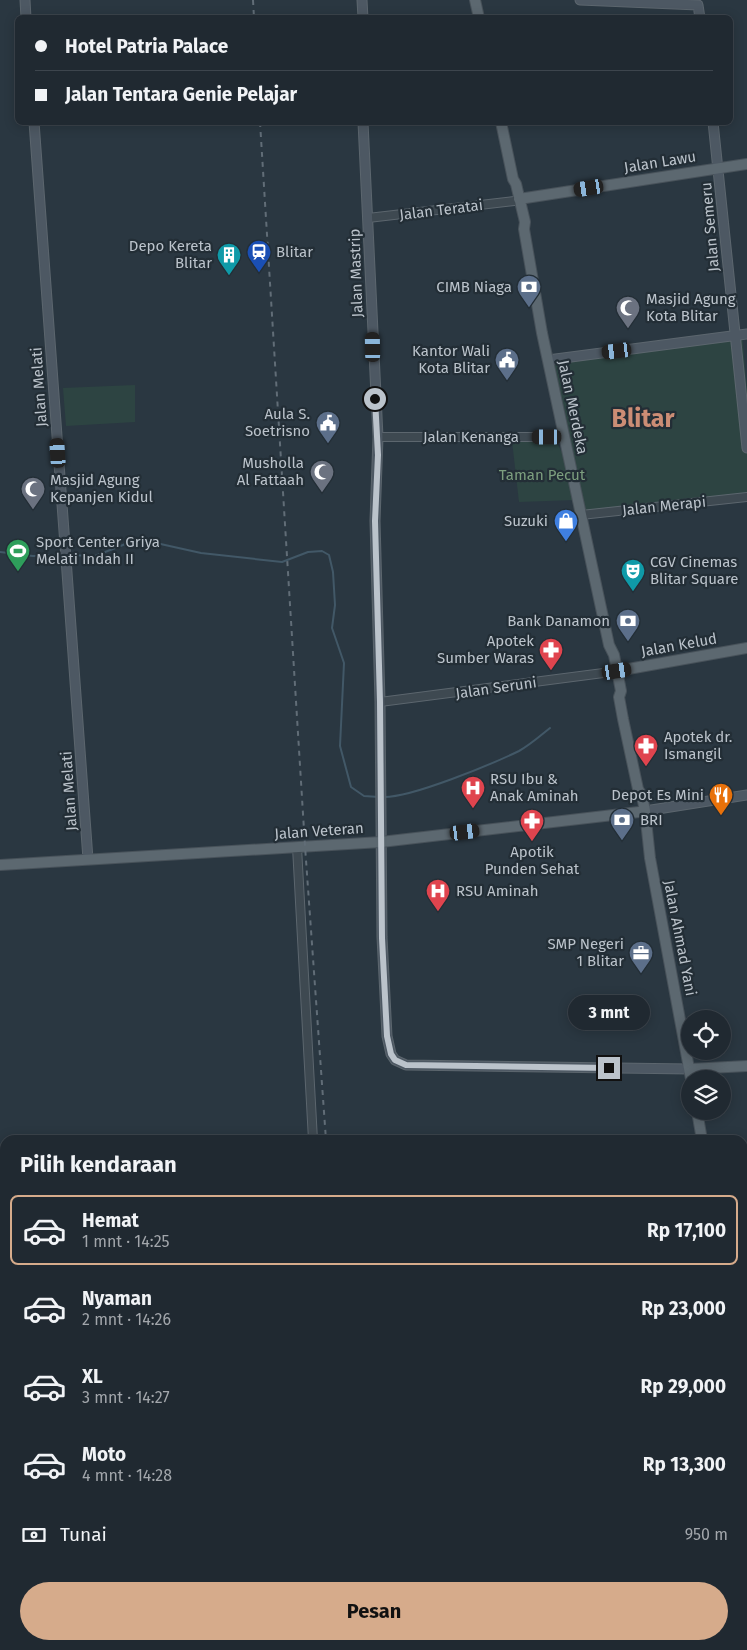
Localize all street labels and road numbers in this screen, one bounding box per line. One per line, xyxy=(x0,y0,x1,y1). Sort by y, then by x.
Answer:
street label: Jalan Lawu xyxy=(623,147,697,177)
street label: Jalan Semeru xyxy=(697,182,723,272)
street label: Jalan Teratai xyxy=(398,196,484,224)
street label: Jalan Mastrip xyxy=(345,228,367,318)
street label: Jalan Melati xyxy=(27,347,51,427)
street label: Jalan Merdeka xyxy=(554,358,592,456)
street label: Jalan Kenanga xyxy=(423,428,519,446)
street label: Jalan Merapi xyxy=(621,493,707,519)
street label: Jalan Kelud xyxy=(640,629,718,661)
street label: Jalan Seruni xyxy=(454,673,538,703)
street label: Jalan Melati xyxy=(57,751,81,831)
street label: Jalan Veteran xyxy=(274,819,364,843)
street label: Jalan Ahmad Yani xyxy=(660,879,700,997)

